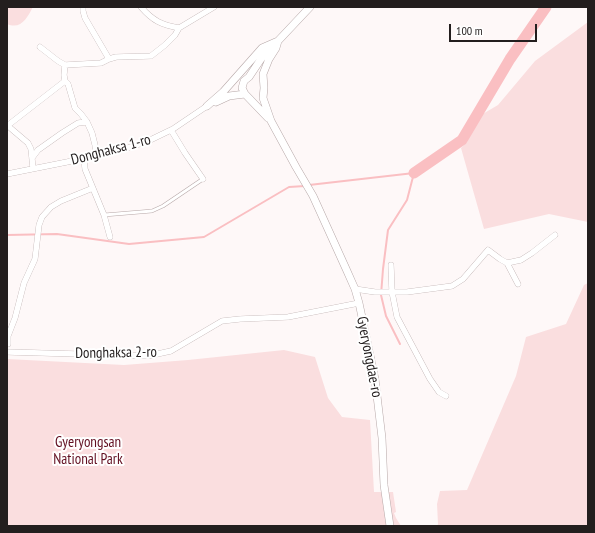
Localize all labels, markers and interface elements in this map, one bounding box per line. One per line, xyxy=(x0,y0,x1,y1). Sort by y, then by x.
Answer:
scale bar xyxy=(451,16,539,42)
text: 100 m xyxy=(456,23,483,38)
street label: Donghaksa 1-ro xyxy=(69,131,153,169)
street label: Gyeryongdae-ro xyxy=(352,315,386,399)
street label: Donghaksa 2-ro xyxy=(75,343,157,363)
park label: Gyeryongsan National Park xyxy=(53,434,123,469)

